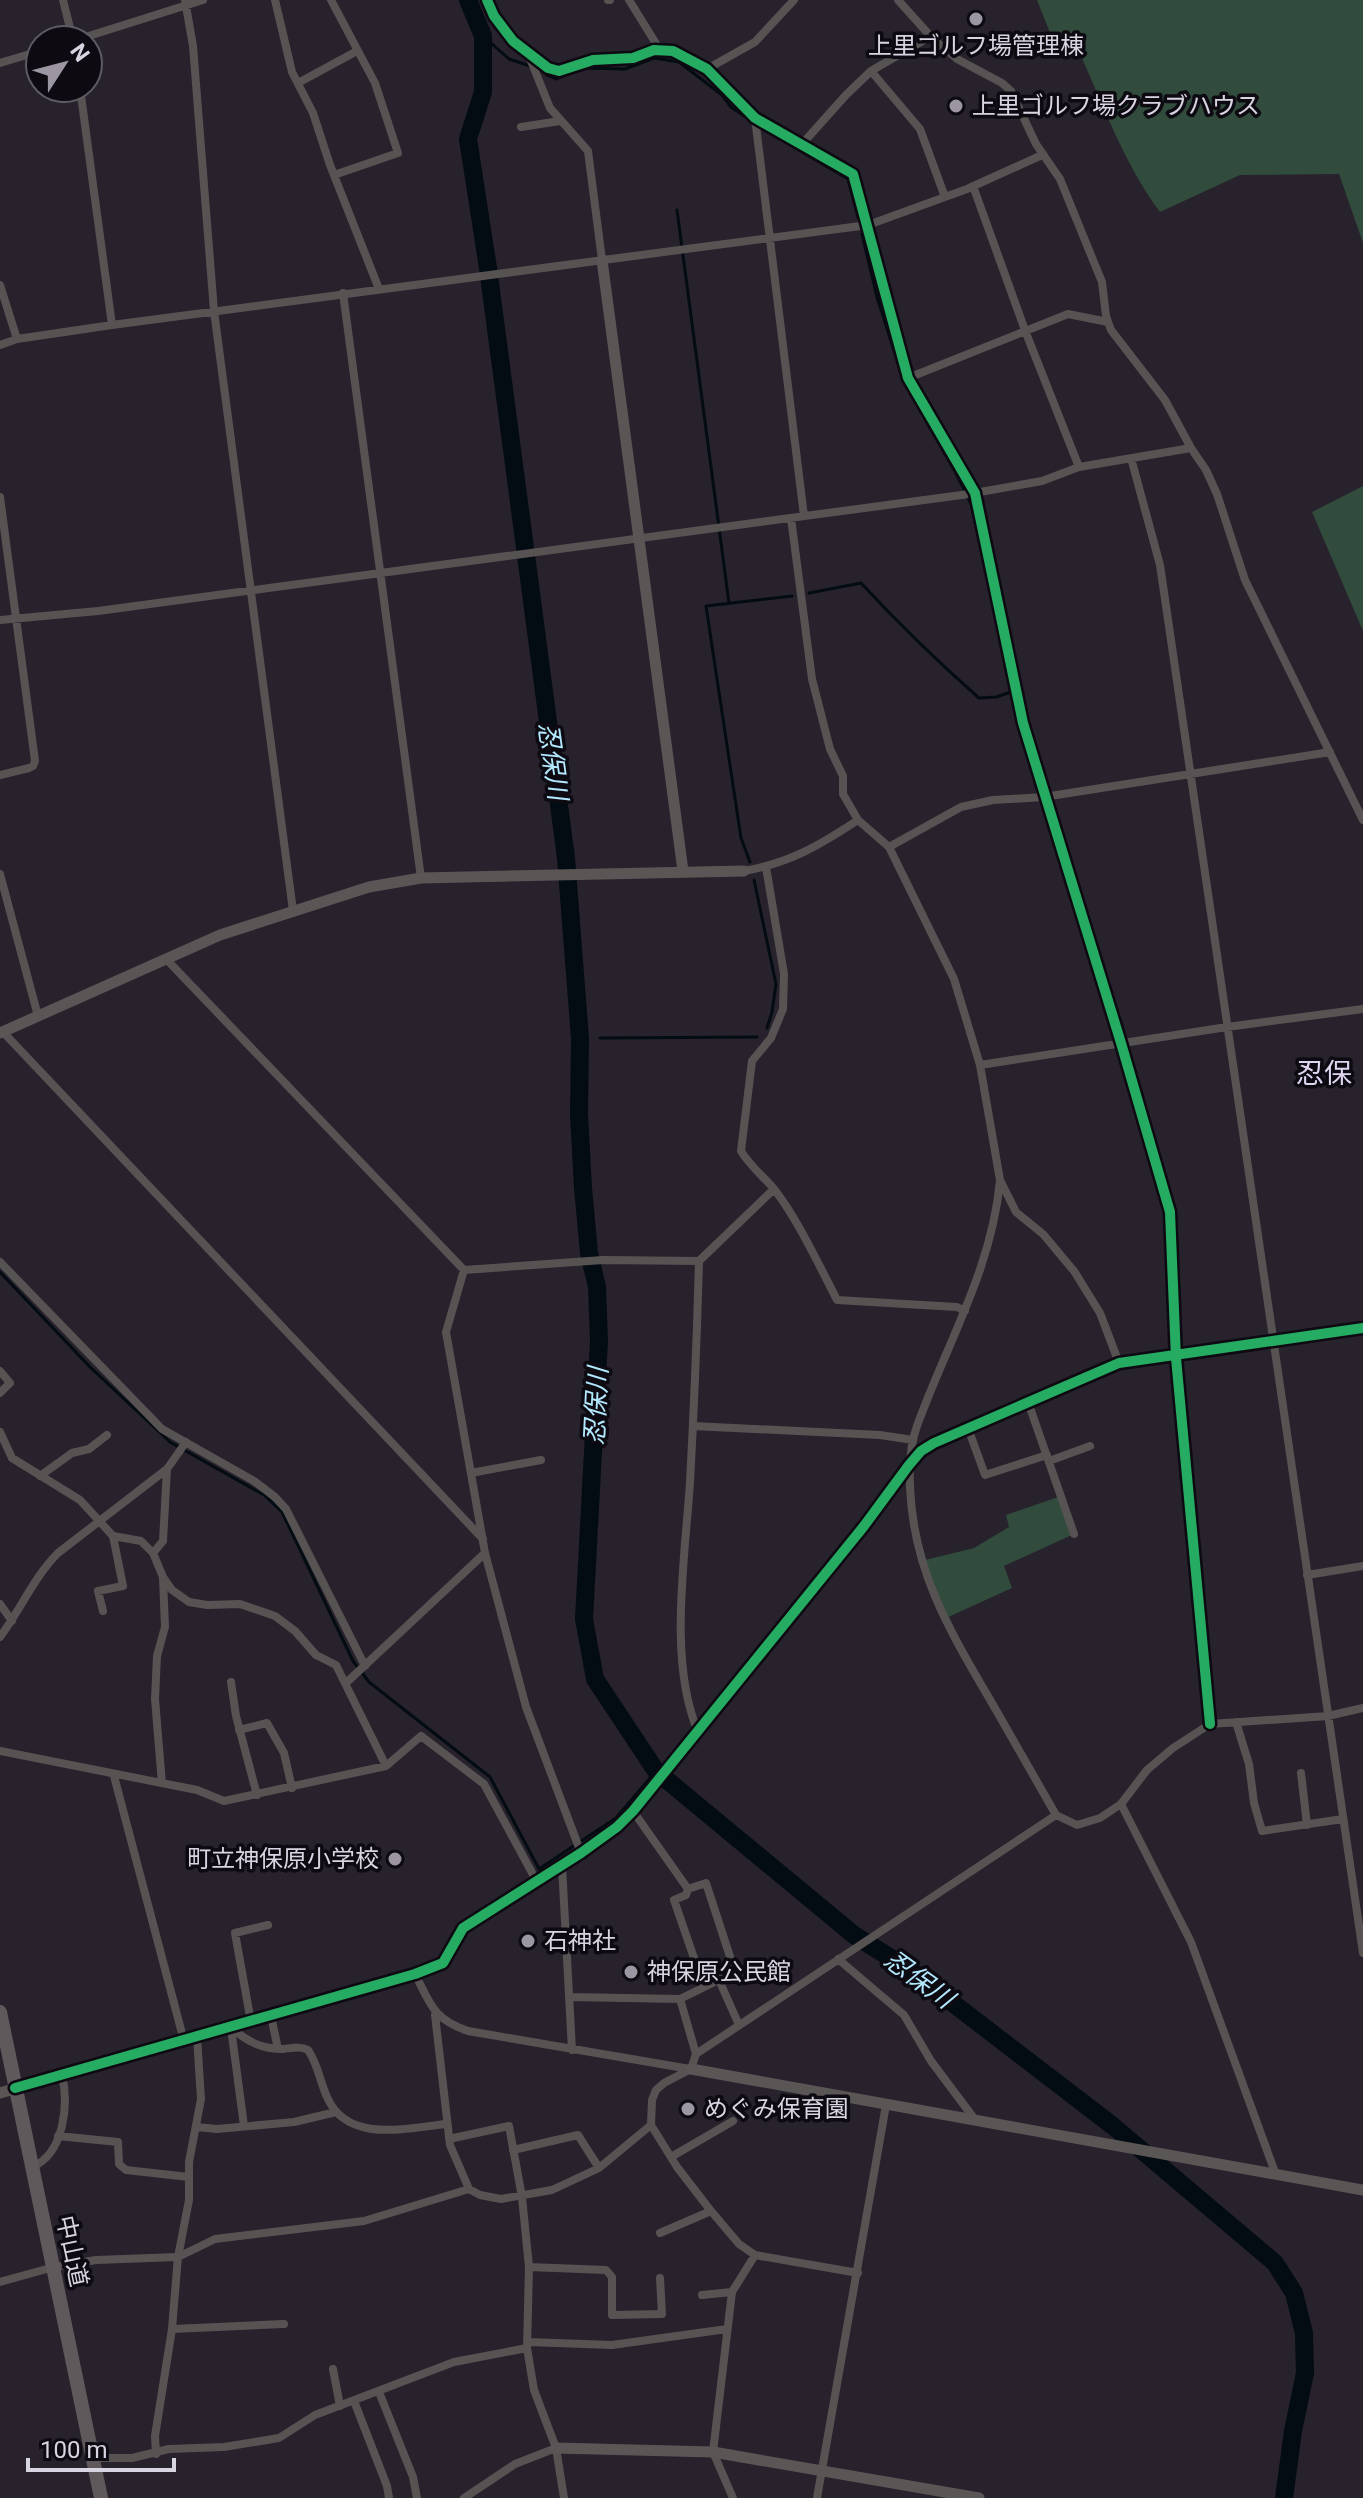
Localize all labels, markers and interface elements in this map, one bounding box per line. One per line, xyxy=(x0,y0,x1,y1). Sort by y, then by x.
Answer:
marker: 上里ゴルフ場管理棟 xyxy=(967,10,985,28)
north arrow xyxy=(24,24,104,104)
place label: 上里ゴルフ場管理棟 xyxy=(868,32,1084,60)
text: N xyxy=(65,39,94,66)
place label: 上里ゴルフ場クラブハウス xyxy=(972,92,1260,120)
marker: 上里ゴルフ場クラブハウス xyxy=(947,97,965,115)
water label: 忍保川 xyxy=(533,720,574,805)
district label: 忍保 xyxy=(1296,1057,1352,1090)
water label: 忍保川 xyxy=(579,1363,613,1446)
place label: 町立神保原小学校 xyxy=(187,1845,379,1873)
marker: 町立神保原小学校 xyxy=(386,1850,404,1868)
place label: 石神社 xyxy=(544,1927,616,1955)
marker: 石神社 xyxy=(519,1932,537,1950)
water label: 忍保川 xyxy=(879,1944,962,2016)
place label: 神保原公民館 xyxy=(647,1958,791,1986)
marker: 神保原公民館 xyxy=(622,1963,640,1981)
place label: めぐみ保育園 xyxy=(704,2095,849,2123)
marker: めぐみ保育園 xyxy=(679,2100,697,2118)
street label: 中山道 xyxy=(51,2213,93,2289)
scale bar xyxy=(28,2422,174,2472)
text: 100 m xyxy=(40,2436,107,2464)

